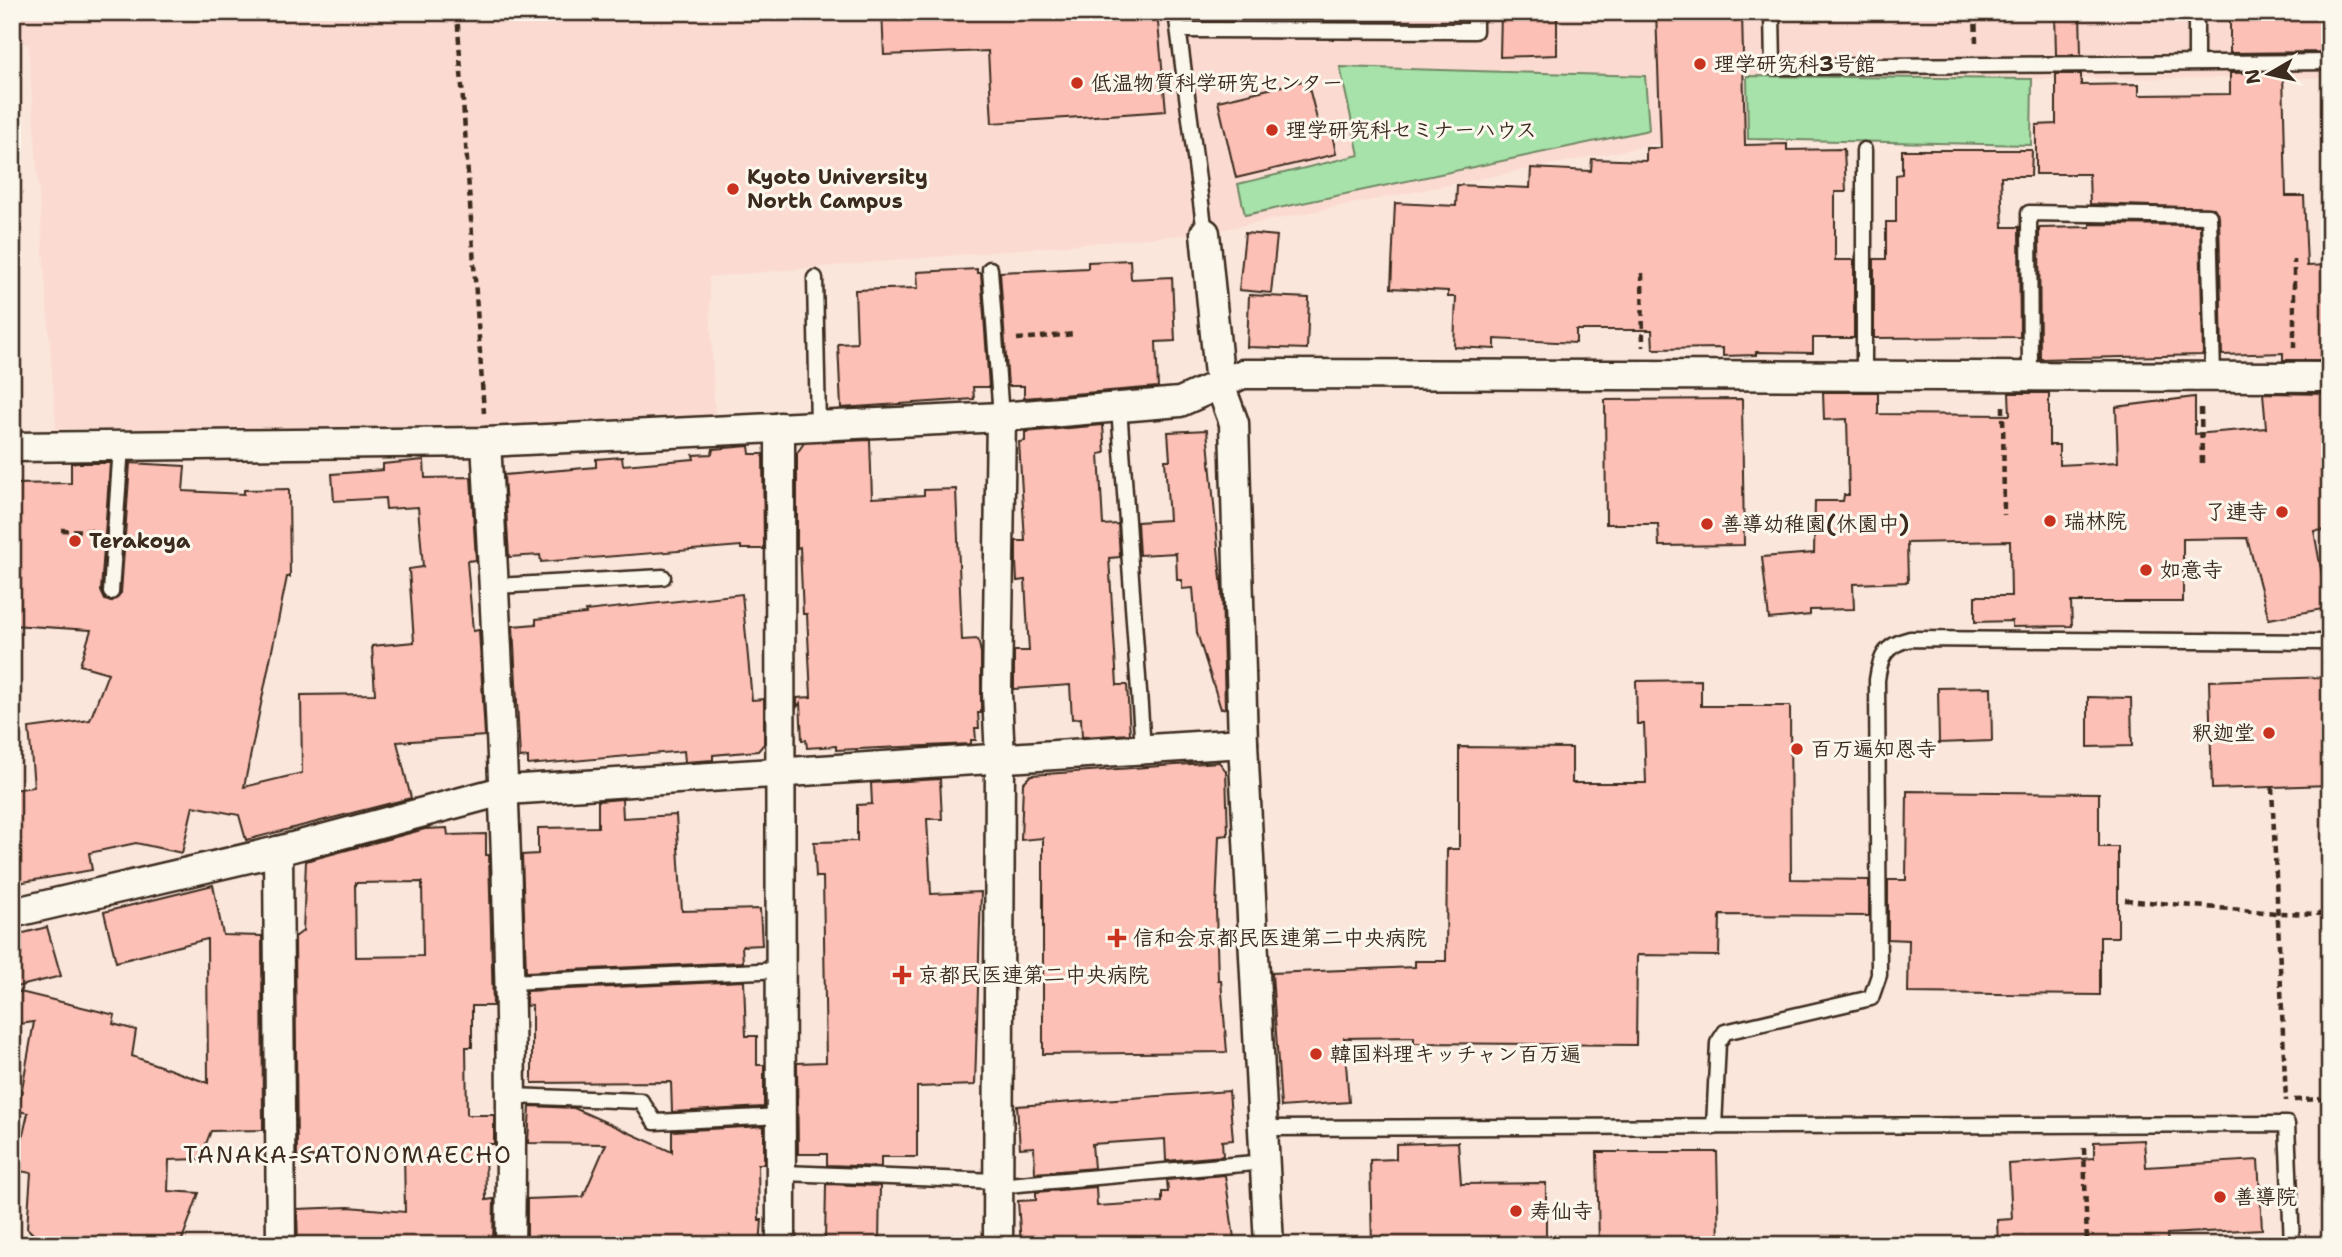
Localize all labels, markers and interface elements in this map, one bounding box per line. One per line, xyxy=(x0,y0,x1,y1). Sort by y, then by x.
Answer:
north arrow xyxy=(2234,38,2304,108)
place label: 理学研究科3号館 xyxy=(1714,50,1876,78)
marker: 理学研究科3号館 xyxy=(1692,56,1708,72)
text: N xyxy=(2239,67,2266,86)
place label: 低温物質科学研究センター xyxy=(1091,69,1343,97)
marker: 低温物質科学研究センター xyxy=(1069,75,1085,91)
place label: 理学研究科セミナーハウス xyxy=(1286,116,1537,144)
marker: 理学研究科セミナーハウス xyxy=(1264,122,1280,138)
place label: Kyoto University North Campus xyxy=(747,163,928,215)
marker: Kyoto University North Campus xyxy=(725,181,741,197)
place label: 了連寺 xyxy=(2205,498,2268,526)
marker: 了連寺 xyxy=(2274,504,2290,520)
place label: 瑞林院 xyxy=(2064,507,2127,535)
place label: 善導幼稚園(休園中) xyxy=(1721,510,1909,538)
marker: 瑞林院 xyxy=(2042,513,2058,529)
marker: 善導幼稚園(休園中) xyxy=(1699,516,1715,532)
place label: Terakoya xyxy=(89,527,191,555)
marker: Terakoya xyxy=(67,533,83,549)
place label: 如意寺 xyxy=(2160,556,2223,584)
marker: 如意寺 xyxy=(2138,562,2154,578)
place label: 釈迦堂 xyxy=(2192,719,2255,747)
marker: 釈迦堂 xyxy=(2261,725,2277,741)
place label: 百万遍知恩寺 xyxy=(1811,735,1937,763)
marker: 百万遍知恩寺 xyxy=(1789,741,1805,757)
place label: 信和会京都民医連第二中央病院 xyxy=(1133,924,1427,952)
marker: 信和会京都民医連第二中央病院 xyxy=(1107,928,1127,948)
place label: 京都民医連第二中央病院 xyxy=(918,961,1149,989)
marker: 京都民医連第二中央病院 xyxy=(892,965,912,985)
place label: 韓国料理キッチャン百万遍 xyxy=(1330,1040,1581,1068)
marker: 韓国料理キッチャン百万遍 xyxy=(1308,1046,1324,1062)
district label: TANAKA-SATONOMAECHO xyxy=(183,1140,513,1170)
place label: 善導院 xyxy=(2234,1183,2297,1211)
marker: 善導院 xyxy=(2212,1189,2228,1205)
place label: 寿仙寺 xyxy=(1530,1197,1593,1225)
marker: 寿仙寺 xyxy=(1508,1203,1524,1219)

